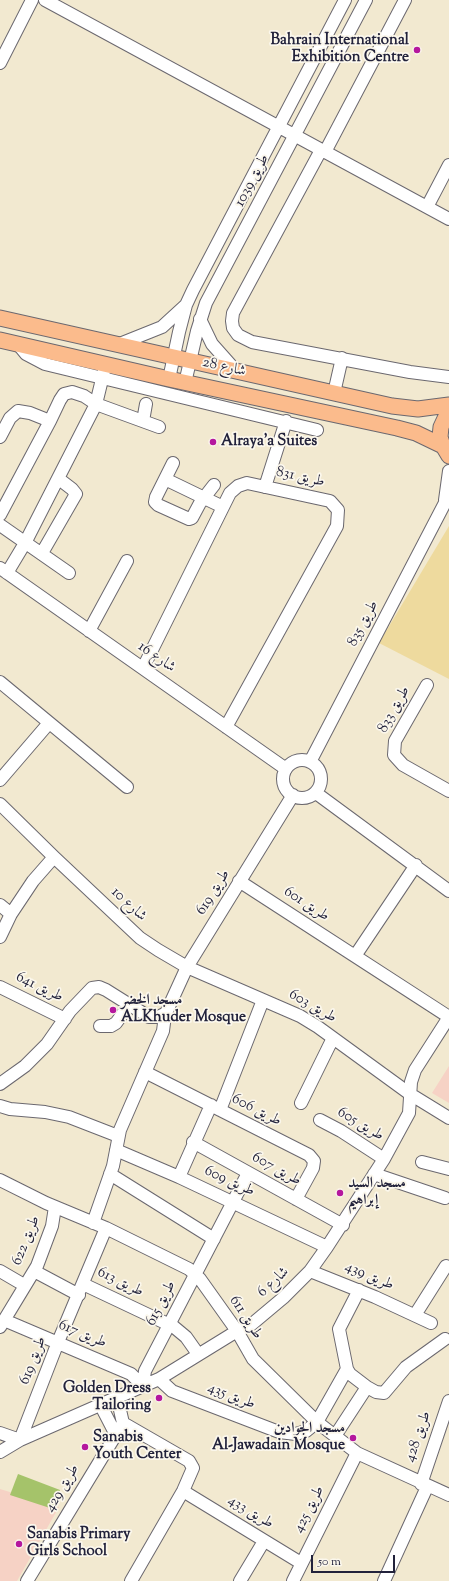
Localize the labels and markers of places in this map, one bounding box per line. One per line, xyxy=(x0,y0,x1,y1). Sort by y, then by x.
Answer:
place label: Bahrain International Exhibition Centre xyxy=(271,32,409,67)
marker: Bahrain International Exhibition Centre xyxy=(412,45,422,55)
place label: Alraya'a Suites xyxy=(221,433,317,451)
marker: Alraya'a Suites xyxy=(208,437,218,447)
place label: مسجد الخضر ALKhuder Mosque xyxy=(121,992,246,1027)
marker: مسجد الخضر ALKhuder Mosque xyxy=(108,1005,118,1015)
place label: مسجد السيد إبراهيم xyxy=(348,1175,406,1210)
marker: مسجد السيد إبراهيم xyxy=(335,1188,345,1198)
place label: Golden Dress Tailoring xyxy=(63,1380,151,1415)
marker: Golden Dress Tailoring xyxy=(154,1393,164,1403)
place label: مسجد الجوادين Al-Jawadain Mosque xyxy=(212,1420,345,1455)
place label: Sanabis Youth Center xyxy=(93,1429,181,1464)
marker: مسجد الجوادين Al-Jawadain Mosque xyxy=(348,1433,358,1443)
marker: Sanabis Youth Center xyxy=(80,1442,90,1452)
place label: Sanabis Primary Girls School xyxy=(27,1526,130,1561)
marker: Sanabis Primary Girls School xyxy=(14,1539,24,1549)

